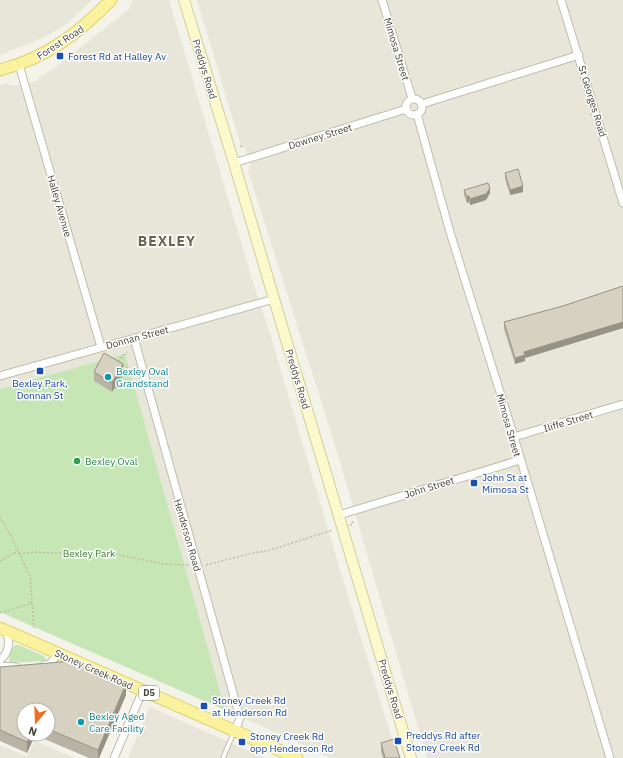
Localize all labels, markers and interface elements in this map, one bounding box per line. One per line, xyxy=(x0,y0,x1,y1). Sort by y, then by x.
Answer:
street label: Mimosa Street xyxy=(381,16,412,83)
street label: Forest Road xyxy=(34,22,86,62)
street label: Preddys Road xyxy=(189,38,220,101)
place label: Forest Rd at Halley Av xyxy=(68,50,166,63)
marker: Forest Rd at Halley Av xyxy=(55,51,65,61)
street label: St Georges Road xyxy=(575,64,610,138)
street label: Downey Street xyxy=(287,120,354,152)
street label: Halley Avenue xyxy=(44,174,75,239)
district label: BEXLEY xyxy=(138,232,196,250)
street label: Donnan Street xyxy=(104,323,170,352)
street label: Preddys Road xyxy=(282,348,313,411)
place label: Bexley Oval Grandstand xyxy=(116,365,169,390)
marker: Bexley Park, Donnan St xyxy=(35,366,45,376)
marker: Bexley Oval Grandstand xyxy=(103,372,113,382)
place label: Bexley Park, Donnan St xyxy=(12,377,68,402)
street label: Mimosa Street xyxy=(493,392,524,459)
street label: Iliffe Street xyxy=(542,408,595,435)
place label: Bexley Oval xyxy=(85,455,138,468)
marker: Bexley Oval xyxy=(72,456,82,466)
place label: John St at Mimosa St xyxy=(482,471,529,496)
street label: John Street xyxy=(402,474,456,501)
marker: John St at Mimosa St xyxy=(469,478,479,488)
street label: Henderson Road xyxy=(171,497,204,573)
park label: Bexley Park xyxy=(63,547,116,560)
street label: Stoney Creek Road xyxy=(52,646,135,693)
street label: Preddys Road xyxy=(375,658,406,721)
road number: D5 xyxy=(139,686,159,700)
place label: Stoney Creek Rd at Henderson Rd xyxy=(212,694,287,719)
marker: Stoney Creek Rd at Henderson Rd xyxy=(199,701,209,711)
north arrow xyxy=(16,702,56,742)
place label: Bexley Aged Care Facility xyxy=(89,710,144,735)
marker: Bexley Aged Care Facility xyxy=(76,717,86,727)
text: N xyxy=(27,724,39,739)
place label: Preddys Rd after Stoney Creek Rd xyxy=(406,729,481,754)
place label: Stoney Creek Rd opp Henderson Rd xyxy=(250,730,333,755)
marker: Preddys Rd after Stoney Creek Rd xyxy=(393,736,403,746)
marker: Stoney Creek Rd opp Henderson Rd xyxy=(237,737,247,747)

